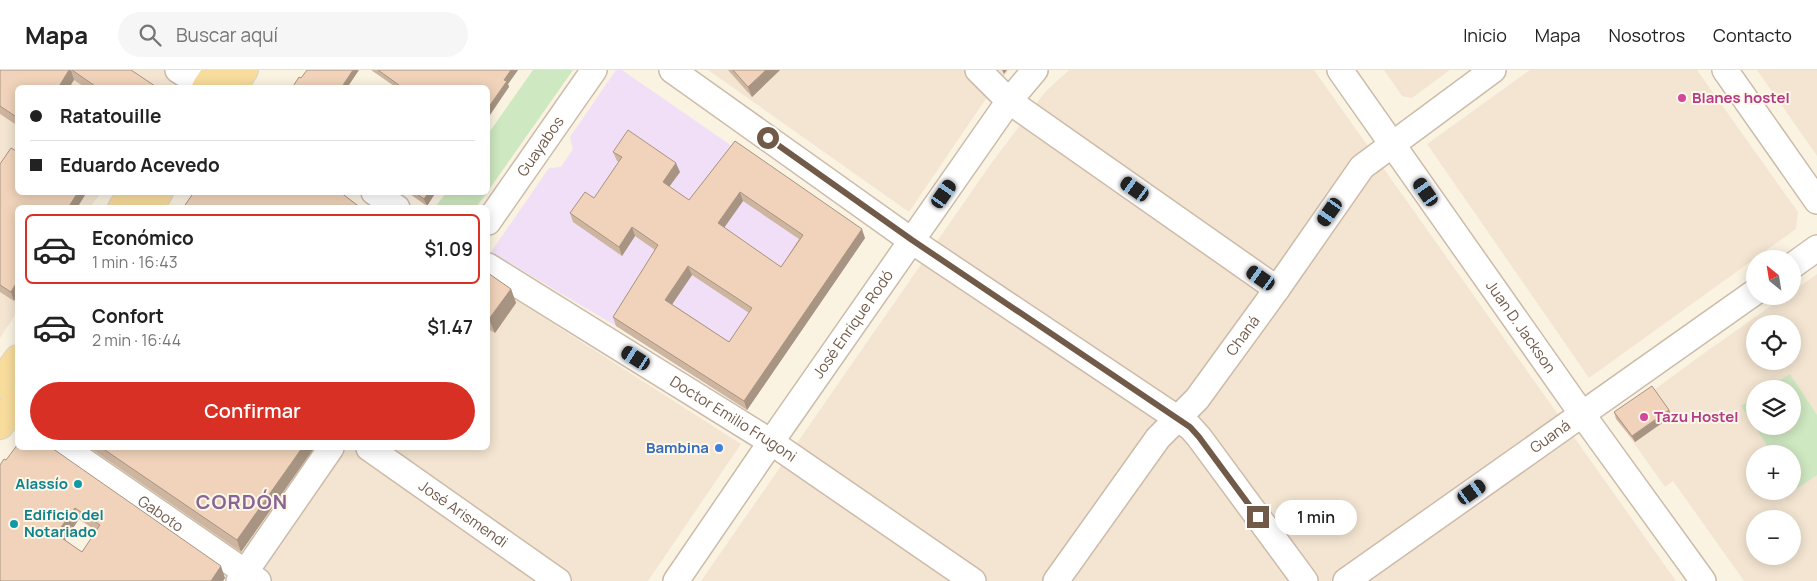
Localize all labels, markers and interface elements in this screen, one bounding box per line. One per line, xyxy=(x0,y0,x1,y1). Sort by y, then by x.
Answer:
search box xyxy=(118,12,468,57)
text: Mapa xyxy=(25,18,88,51)
icon: search xyxy=(136,21,164,49)
text: Buscar aquí xyxy=(176,22,278,48)
text: Inicio xyxy=(1463,23,1507,47)
text: Mapa xyxy=(1535,23,1581,47)
text: Nosotros xyxy=(1609,23,1685,47)
text: Contacto xyxy=(1713,23,1792,47)
place label: Blanes hostel xyxy=(1692,87,1790,108)
marker: Blanes hostel xyxy=(1676,92,1688,104)
text: Ratatouille xyxy=(60,103,161,129)
street label: Guayabos xyxy=(512,112,569,181)
route start xyxy=(757,127,779,149)
text: Eduardo Acevedo xyxy=(60,152,220,178)
car xyxy=(1118,174,1151,204)
car xyxy=(1411,175,1440,209)
car xyxy=(929,177,958,211)
car xyxy=(1315,195,1344,229)
text: Económico xyxy=(92,225,194,251)
icon: car xyxy=(32,227,77,272)
text: $1.09 xyxy=(425,236,473,262)
north arrow xyxy=(1746,250,1801,305)
map controls xyxy=(1746,250,1801,565)
text: 1 min · 16:43 xyxy=(92,251,178,273)
car xyxy=(1244,263,1277,293)
street label: José Enrique Rodó xyxy=(808,266,898,382)
street label: Juan D. Jackson xyxy=(1481,276,1561,377)
text: Confort xyxy=(92,303,164,329)
icon: car xyxy=(32,305,77,350)
street label: Chaná xyxy=(1221,311,1264,360)
text: $1.47 xyxy=(427,314,473,340)
button: locate xyxy=(1746,315,1801,370)
text: 2 min · 16:44 xyxy=(92,329,181,351)
car xyxy=(619,344,652,372)
street label: Doctor Emilio Frugoni xyxy=(666,371,801,467)
button: layers xyxy=(1746,380,1801,435)
button: Confirmar xyxy=(30,382,475,440)
place label: Tazu Hostel xyxy=(1654,406,1738,427)
marker: Tazu Hostel xyxy=(1638,411,1650,423)
street label: Guaná xyxy=(1525,415,1574,458)
place label: Bambina xyxy=(646,437,709,458)
marker: Bambina xyxy=(713,442,725,454)
button: + xyxy=(1746,445,1801,500)
place label: Alassío xyxy=(15,473,68,494)
street label: José Arismendi xyxy=(415,475,512,552)
car xyxy=(1455,477,1488,507)
marker: Alassío xyxy=(72,478,84,490)
district label: CORDÓN xyxy=(196,488,288,515)
street label: Gaboto xyxy=(134,490,188,537)
callout: 1 min xyxy=(1276,500,1358,534)
place label: Edificio del Notariado xyxy=(24,504,104,542)
route end xyxy=(1247,506,1269,528)
text: 1 min xyxy=(1297,506,1335,528)
button: − xyxy=(1746,510,1801,565)
marker: Edificio del Notariado xyxy=(8,518,20,530)

